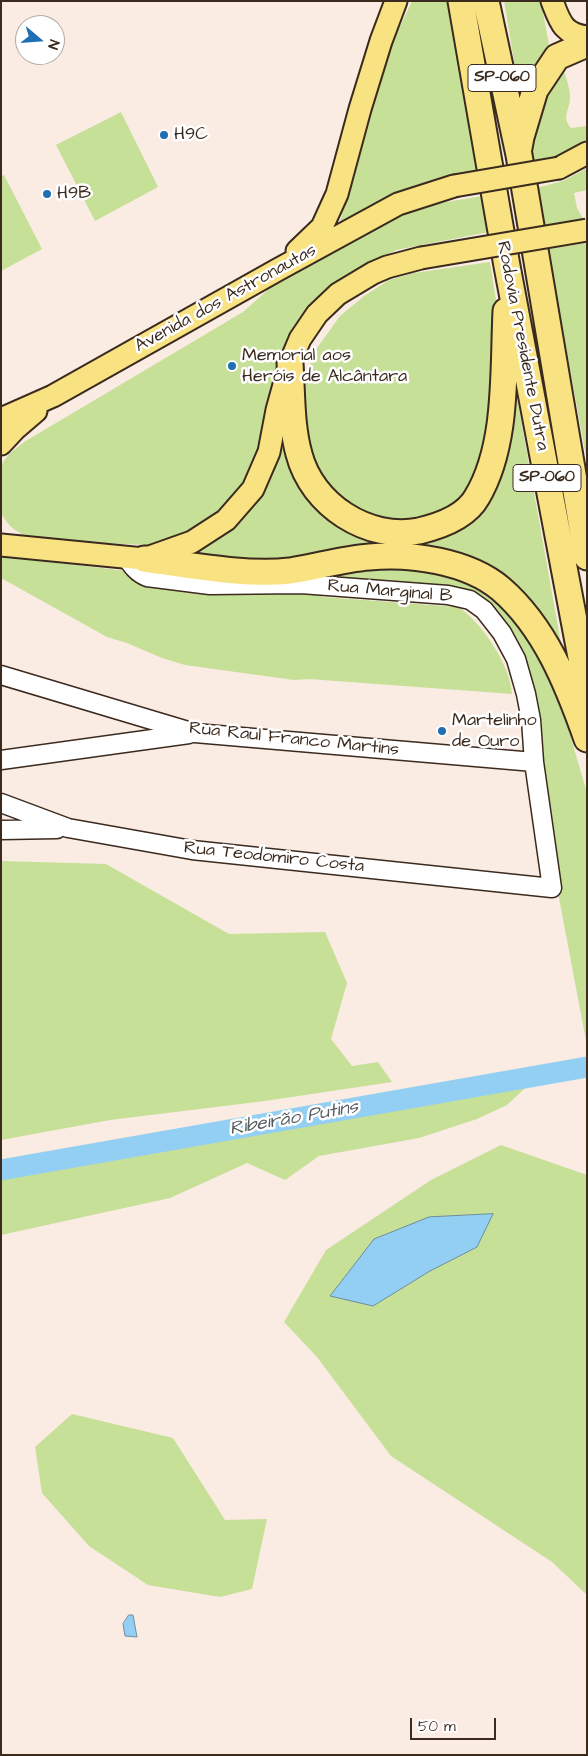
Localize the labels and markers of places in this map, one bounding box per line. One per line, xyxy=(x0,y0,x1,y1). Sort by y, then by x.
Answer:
place label: H9C xyxy=(174,124,208,146)
marker: H9C xyxy=(158,129,170,141)
place label: H9B xyxy=(57,183,91,205)
marker: H9B xyxy=(41,188,53,200)
place label: Memorial aos Heróis de Alcântara xyxy=(242,345,407,388)
marker: Memorial aos Heróis de Alcântara xyxy=(226,360,238,372)
place label: Martelinho de Ouro xyxy=(452,710,537,752)
marker: Martelinho de Ouro xyxy=(436,725,448,737)

